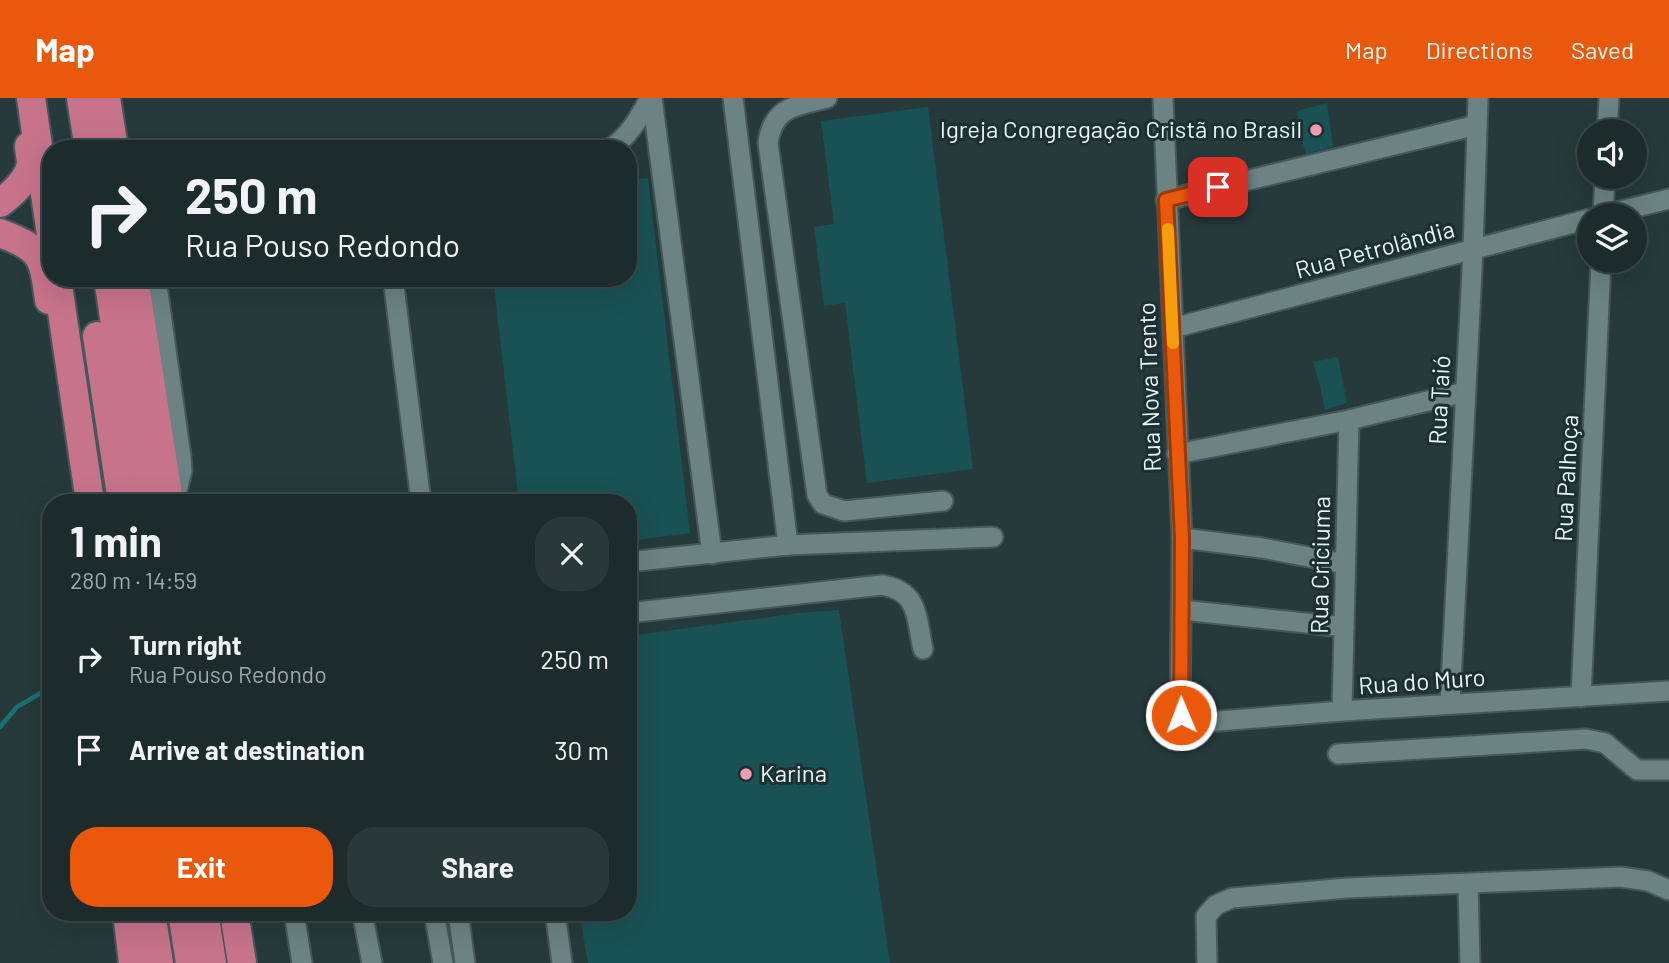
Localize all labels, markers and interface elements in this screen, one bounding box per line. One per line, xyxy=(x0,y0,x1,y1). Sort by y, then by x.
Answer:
text: Map xyxy=(35,29,95,69)
text: Map xyxy=(1345,35,1388,64)
text: Directions xyxy=(1426,35,1533,64)
text: Saved xyxy=(1571,35,1634,64)
place label: Igreja Congregação Cristã no Brasil xyxy=(940,114,1302,143)
map controls xyxy=(1577,119,1647,273)
button: sound xyxy=(1577,119,1647,189)
marker: Igreja Congregação Cristã no Brasil xyxy=(1308,122,1324,138)
pin xyxy=(1188,157,1248,217)
text: 250 m xyxy=(185,165,318,224)
icon: right xyxy=(70,168,161,259)
icon: arrive xyxy=(1199,168,1237,206)
button: layers xyxy=(1577,203,1647,273)
street label: Rua Petrolândia xyxy=(1292,213,1457,284)
text: Rua Pouso Redondo xyxy=(185,225,460,263)
street label: Rua Nova Trento xyxy=(1131,302,1166,472)
street label: Rua Taió xyxy=(1422,355,1455,445)
street label: Rua Palhoça xyxy=(1548,414,1583,542)
street label: Rua Criciuma xyxy=(1304,496,1335,634)
text: 1 min xyxy=(70,515,162,565)
button: close xyxy=(535,517,609,591)
text: 280 m · 14:59 xyxy=(70,566,197,594)
text: Turn right xyxy=(129,629,242,660)
icon: right xyxy=(70,640,108,678)
text: 250 m xyxy=(540,643,609,674)
text: Rua Pouso Redondo xyxy=(129,660,327,688)
street label: Rua do Muro xyxy=(1357,662,1486,699)
position arrow xyxy=(1144,678,1218,752)
icon: arrive xyxy=(70,731,108,769)
text: Arrive at destination xyxy=(129,734,365,765)
text: 30 m xyxy=(554,734,609,765)
place label: Karina xyxy=(760,758,827,787)
marker: Karina xyxy=(738,766,754,782)
button: Exit xyxy=(70,827,333,907)
button: Share xyxy=(347,827,609,907)

